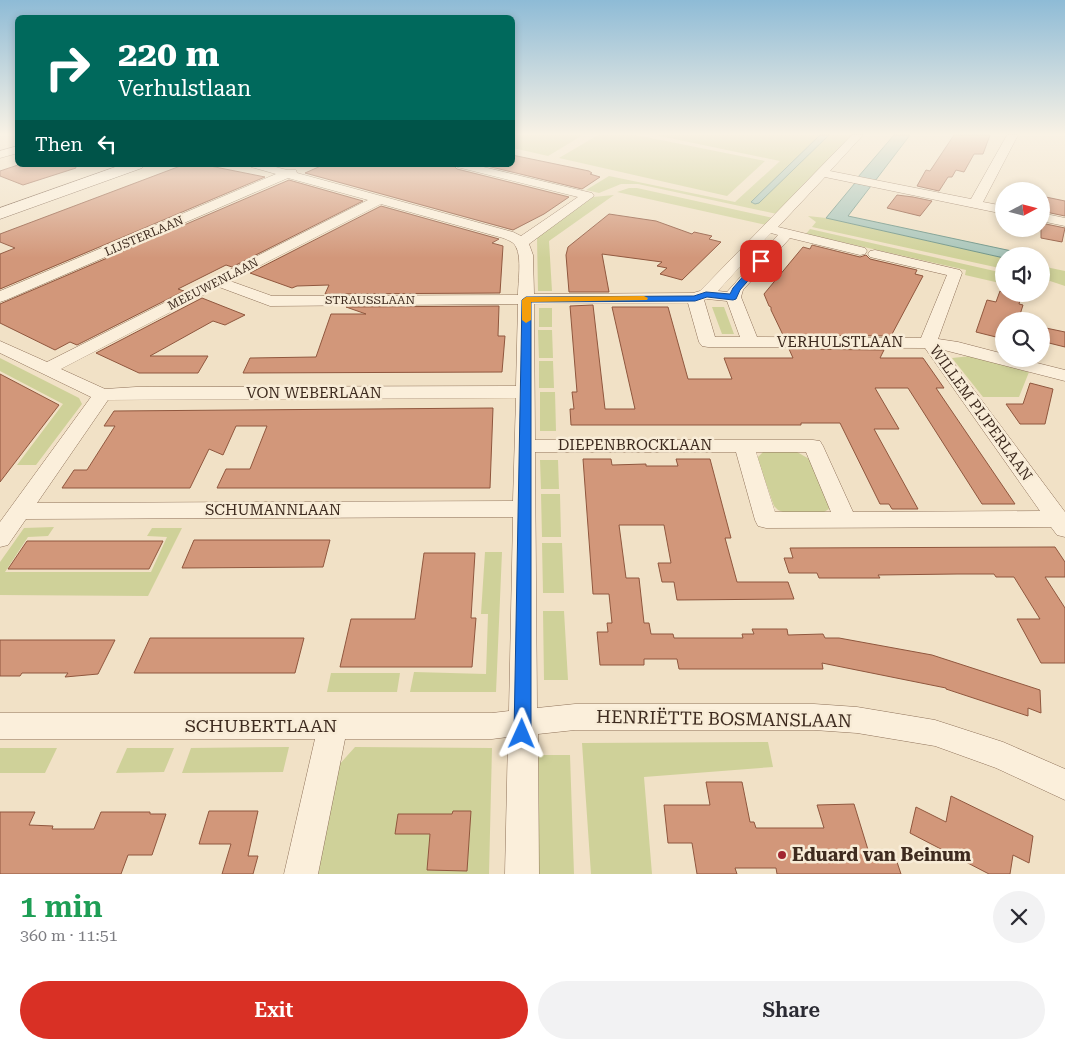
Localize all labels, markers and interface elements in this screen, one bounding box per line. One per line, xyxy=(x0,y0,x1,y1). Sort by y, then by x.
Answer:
text: 220 m xyxy=(118,34,219,75)
icon: right xyxy=(35,35,100,100)
text: Verhulstlaan xyxy=(118,76,251,101)
icon: left xyxy=(93,130,121,158)
text: Then xyxy=(35,133,83,156)
north arrow xyxy=(995,182,1050,238)
map controls xyxy=(995,182,1050,367)
street label: LIJSTERLAAN xyxy=(102,213,186,259)
pin xyxy=(740,240,782,282)
icon: arrive xyxy=(747,247,775,275)
button: sound xyxy=(995,247,1050,302)
street label: MEEUWENLAAN xyxy=(165,255,261,313)
street label: STRAUSSLAAN xyxy=(325,293,415,307)
button: search xyxy=(995,312,1050,367)
street label: VERHULSTLAAN xyxy=(777,333,903,351)
street label: WILLEM PIJPERLAAN xyxy=(926,342,1036,484)
street label: VON WEBERLAAN xyxy=(246,384,382,402)
street label: DIEPENBROCKLAAN xyxy=(558,436,712,454)
street label: SCHUMANNLAAN xyxy=(205,501,341,519)
street label: HENRIËTTE BOSMANSLAAN xyxy=(596,706,852,731)
position arrow xyxy=(495,707,547,759)
street label: SCHUBERTLAAN xyxy=(185,715,337,736)
place label: Eduard van Beinum xyxy=(792,844,972,865)
marker: Eduard van Beinum xyxy=(776,849,788,861)
text: 1 min xyxy=(20,889,103,924)
button: close xyxy=(993,891,1045,943)
text: 360 m · 11:51 xyxy=(20,926,118,945)
button: Exit xyxy=(20,981,528,1039)
button: Share xyxy=(538,981,1045,1039)

